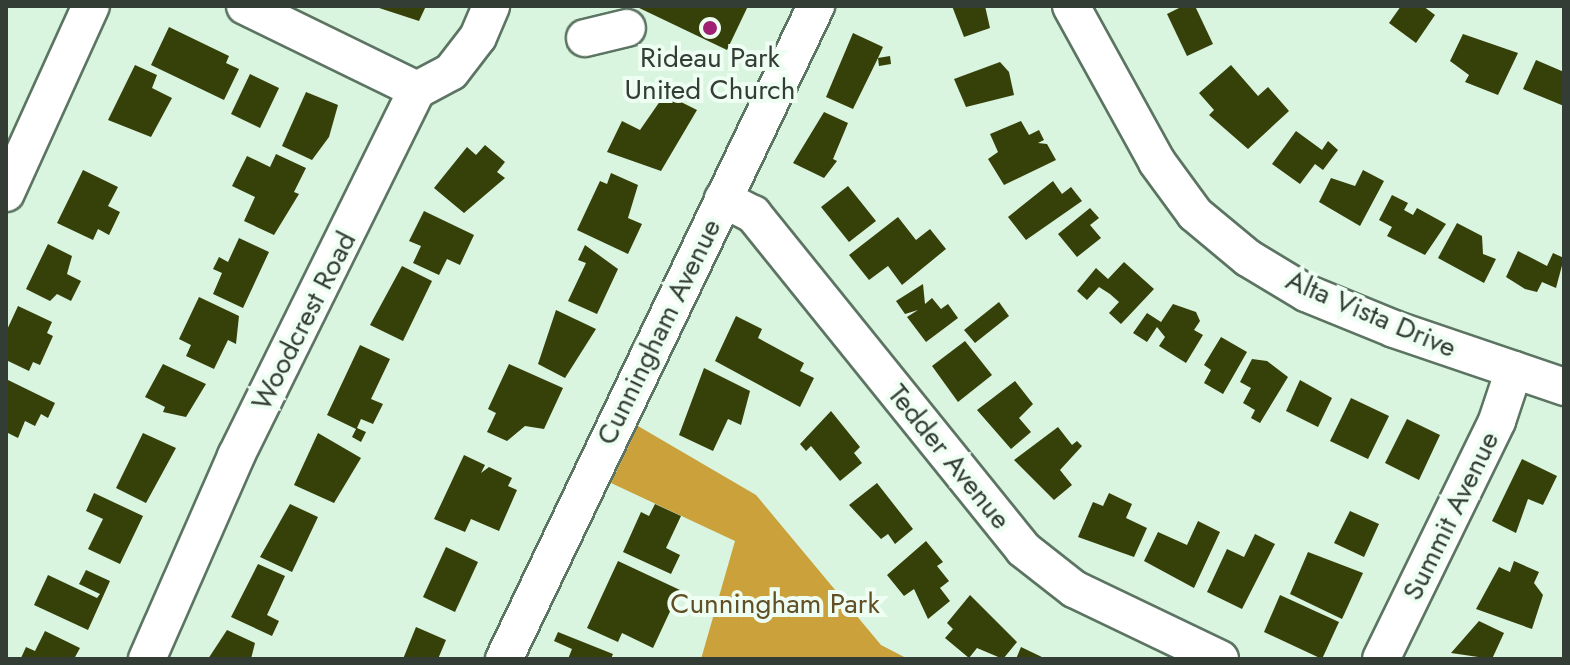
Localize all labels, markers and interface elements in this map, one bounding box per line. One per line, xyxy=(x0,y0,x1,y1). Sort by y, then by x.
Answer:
marker: Rideau Park United Church xyxy=(701,19,719,37)
place label: Rideau Park United Church xyxy=(625,41,795,107)
street label: Cunningham Avenue xyxy=(590,214,728,450)
street label: Woodcrest Road xyxy=(245,226,363,416)
street label: Alta Vista Drive xyxy=(1281,263,1461,365)
street label: Tedder Avenue xyxy=(880,378,1018,536)
street label: Summit Avenue xyxy=(1396,426,1506,606)
park label: Cunningham Park xyxy=(670,587,880,621)

